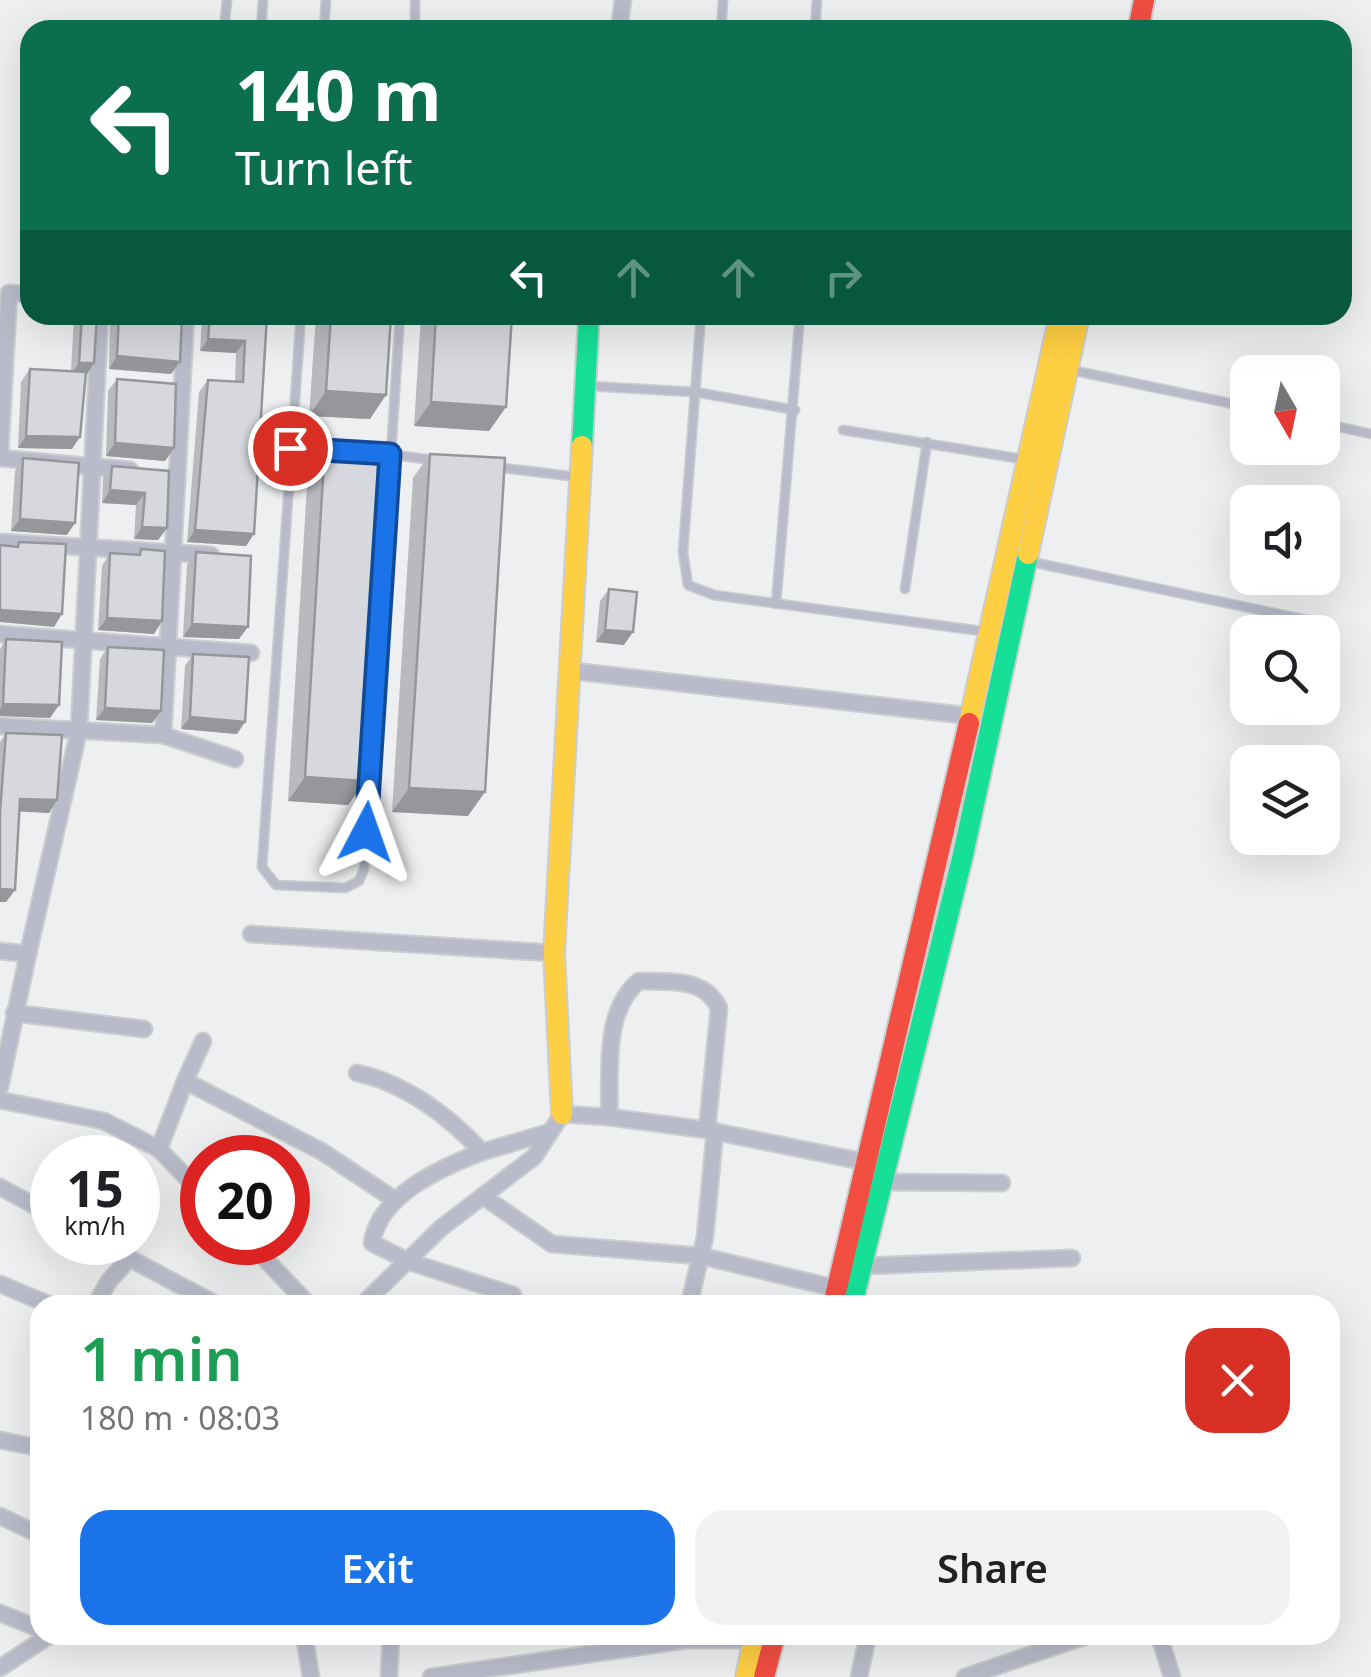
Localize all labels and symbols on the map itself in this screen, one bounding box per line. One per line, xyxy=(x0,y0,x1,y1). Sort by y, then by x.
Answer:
north arrow xyxy=(1230,355,1340,465)
pin xyxy=(248,406,333,491)
position arrow xyxy=(314,780,418,884)
speed limit sign: 20 xyxy=(180,1135,310,1265)

